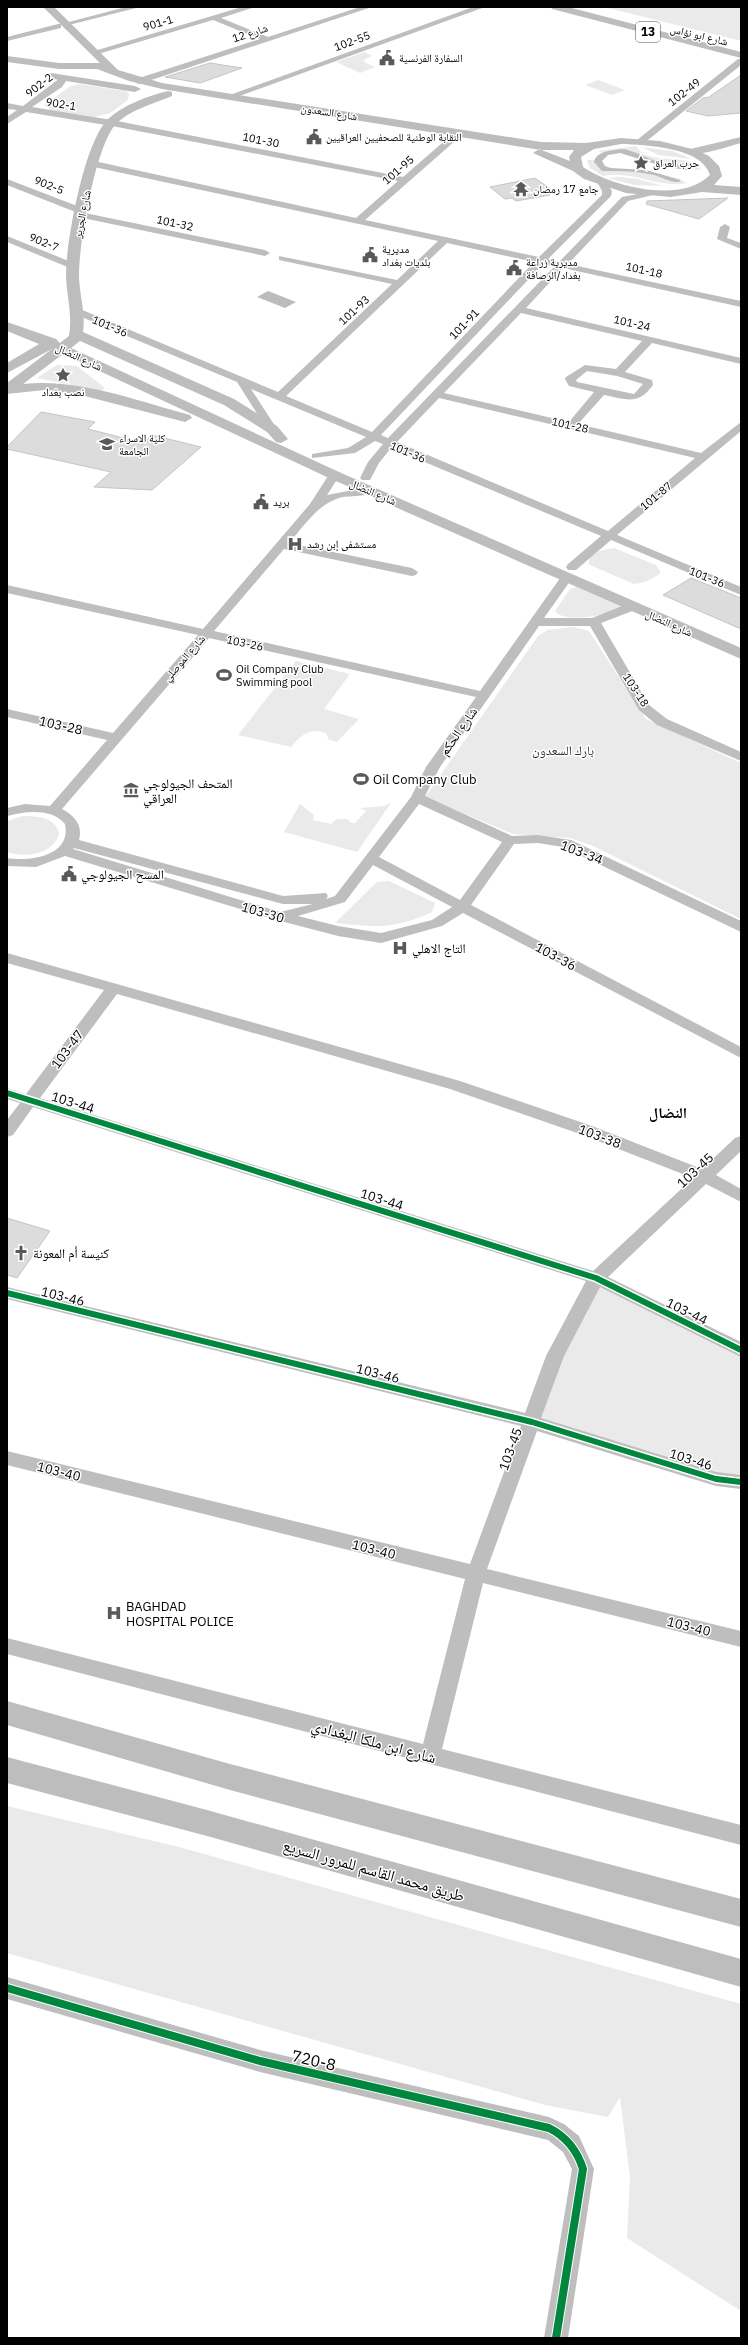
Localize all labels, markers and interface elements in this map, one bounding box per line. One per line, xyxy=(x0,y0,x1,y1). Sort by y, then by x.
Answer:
street label: 901-1 xyxy=(141,12,175,34)
street label: شارع 12 xyxy=(230,21,270,45)
road number: 13 xyxy=(636,22,660,42)
street label: شارع ابو نؤاس xyxy=(669,22,729,48)
street label: 102-55 xyxy=(332,28,372,54)
public building icon: السفارة الفرنسية xyxy=(378,49,396,67)
place label: السفارة الفرنسية xyxy=(399,51,463,65)
street label: 902-2 xyxy=(23,70,55,100)
street label: 102-49 xyxy=(665,75,703,109)
street label: 902-1 xyxy=(45,95,78,113)
street label: شارع السعدون xyxy=(300,101,358,123)
public building icon: النقابة الوطنية للصحفيين العراقيين xyxy=(305,128,323,146)
street label: 101-30 xyxy=(241,130,281,150)
place label: النقابة الوطنية للصحفيين العراقيين xyxy=(326,130,462,144)
street label: 101-95 xyxy=(379,152,417,188)
place icon: حرب العراق xyxy=(632,154,650,172)
place label: حرب العراق xyxy=(653,156,699,170)
street label: 902-5 xyxy=(32,173,66,197)
temple icon: جامع 17 رمضان xyxy=(512,180,530,198)
place label: جامع 17 رمضان xyxy=(533,182,599,196)
street label: شارع الجرير xyxy=(70,189,94,240)
street label: 101-32 xyxy=(155,212,195,234)
street label: 902-7 xyxy=(27,230,61,254)
place label: مديرية بلديات بغداد xyxy=(382,242,431,269)
public building icon: مديرية بلديات بغداد xyxy=(361,246,379,264)
place label: مديرية زراعة بغداد/الرصافة xyxy=(526,255,581,282)
public building icon: مديرية زراعة بغداد/الرصافة xyxy=(505,259,523,277)
street label: 101-18 xyxy=(624,259,664,281)
street label: 101-93 xyxy=(336,292,372,328)
street label: 101-91 xyxy=(446,305,482,342)
street label: 101-36 xyxy=(90,312,130,340)
street label: 101-24 xyxy=(612,312,652,334)
street label: شارع النضال xyxy=(54,340,104,374)
place icon: نصب بغداد xyxy=(54,366,72,384)
place label: نصب بغداد xyxy=(41,385,85,399)
street label: 101-28 xyxy=(550,414,590,436)
place label: كلية الاسراء الجامعة xyxy=(119,431,166,458)
school or university icon: كلية الاسراء الجامعة xyxy=(98,435,116,453)
street label: 101-36 xyxy=(388,438,428,466)
street label: شارع النضال xyxy=(347,476,399,508)
street label: 101-87 xyxy=(637,479,675,513)
public building icon: بريد xyxy=(252,493,270,511)
place label: بريد xyxy=(273,495,289,509)
hospital icon: مستشفى إبن رشد xyxy=(286,535,304,553)
place label: مستشفى إبن رشد xyxy=(307,537,376,552)
street label: 101-36 xyxy=(687,564,727,590)
street label: شارع النضال xyxy=(644,607,694,639)
street label: شارع الموصلي xyxy=(160,632,209,685)
street label: 103-26 xyxy=(225,632,265,654)
place label: Oil Company Club Swimming pool xyxy=(236,662,324,689)
sports icon: Oil Company Club Swimming pool xyxy=(215,666,233,684)
street label: 103-18 xyxy=(620,671,652,709)
street label: شارع الحكم xyxy=(436,704,482,759)
street label: 103-28 xyxy=(37,712,85,739)
park label: بارك السعدون xyxy=(532,742,594,759)
sports icon: Oil Company Club xyxy=(352,770,370,788)
place label: Oil Company Club xyxy=(373,771,477,788)
place label: المتحف الجيولوجي العراقي xyxy=(143,775,233,809)
museum icon: المتحف الجيولوجي العراقي xyxy=(122,781,140,799)
street label: 103-34 xyxy=(558,837,606,868)
public building icon: المسح الجيولوجي xyxy=(60,865,78,883)
place label: المسح الجيولوجي xyxy=(81,866,164,885)
street label: 103-30 xyxy=(239,898,287,927)
hospital icon: التاج الاهلي xyxy=(391,939,409,957)
street label: 103-36 xyxy=(532,939,579,974)
place label: التاج الاهلي xyxy=(412,940,466,959)
street label: 103-47 xyxy=(47,1027,87,1072)
street label: 103-44 xyxy=(49,1088,97,1117)
district label: النضال xyxy=(649,1103,687,1122)
street label: 103-38 xyxy=(576,1121,624,1152)
street label: 103-45 xyxy=(673,1149,717,1192)
street label: 103-44 xyxy=(358,1185,406,1214)
church icon: كنيسة أم المعونة xyxy=(12,1244,30,1262)
place label: كنيسة أم المعونة xyxy=(33,1245,110,1262)
street label: 103-46 xyxy=(39,1283,86,1310)
street label: 103-44 xyxy=(663,1294,711,1329)
street label: 103-46 xyxy=(354,1360,401,1387)
street label: 103-45 xyxy=(495,1426,526,1473)
street label: 103-46 xyxy=(667,1445,714,1474)
street label: 103-40 xyxy=(35,1458,83,1485)
street label: 103-40 xyxy=(350,1536,398,1563)
place label: BAGHDAD HOSPITAL POLICE xyxy=(126,1598,234,1630)
hospital icon: BAGHDAD HOSPITAL POLICE xyxy=(105,1604,123,1622)
street label: 103-40 xyxy=(665,1613,713,1640)
street label: شارع ابن ملكا البغدادي xyxy=(309,1715,439,1770)
street label: طريق محمد القاسم للمرور السريع xyxy=(281,1834,467,1906)
street label: 720-8 xyxy=(290,2045,338,2075)

